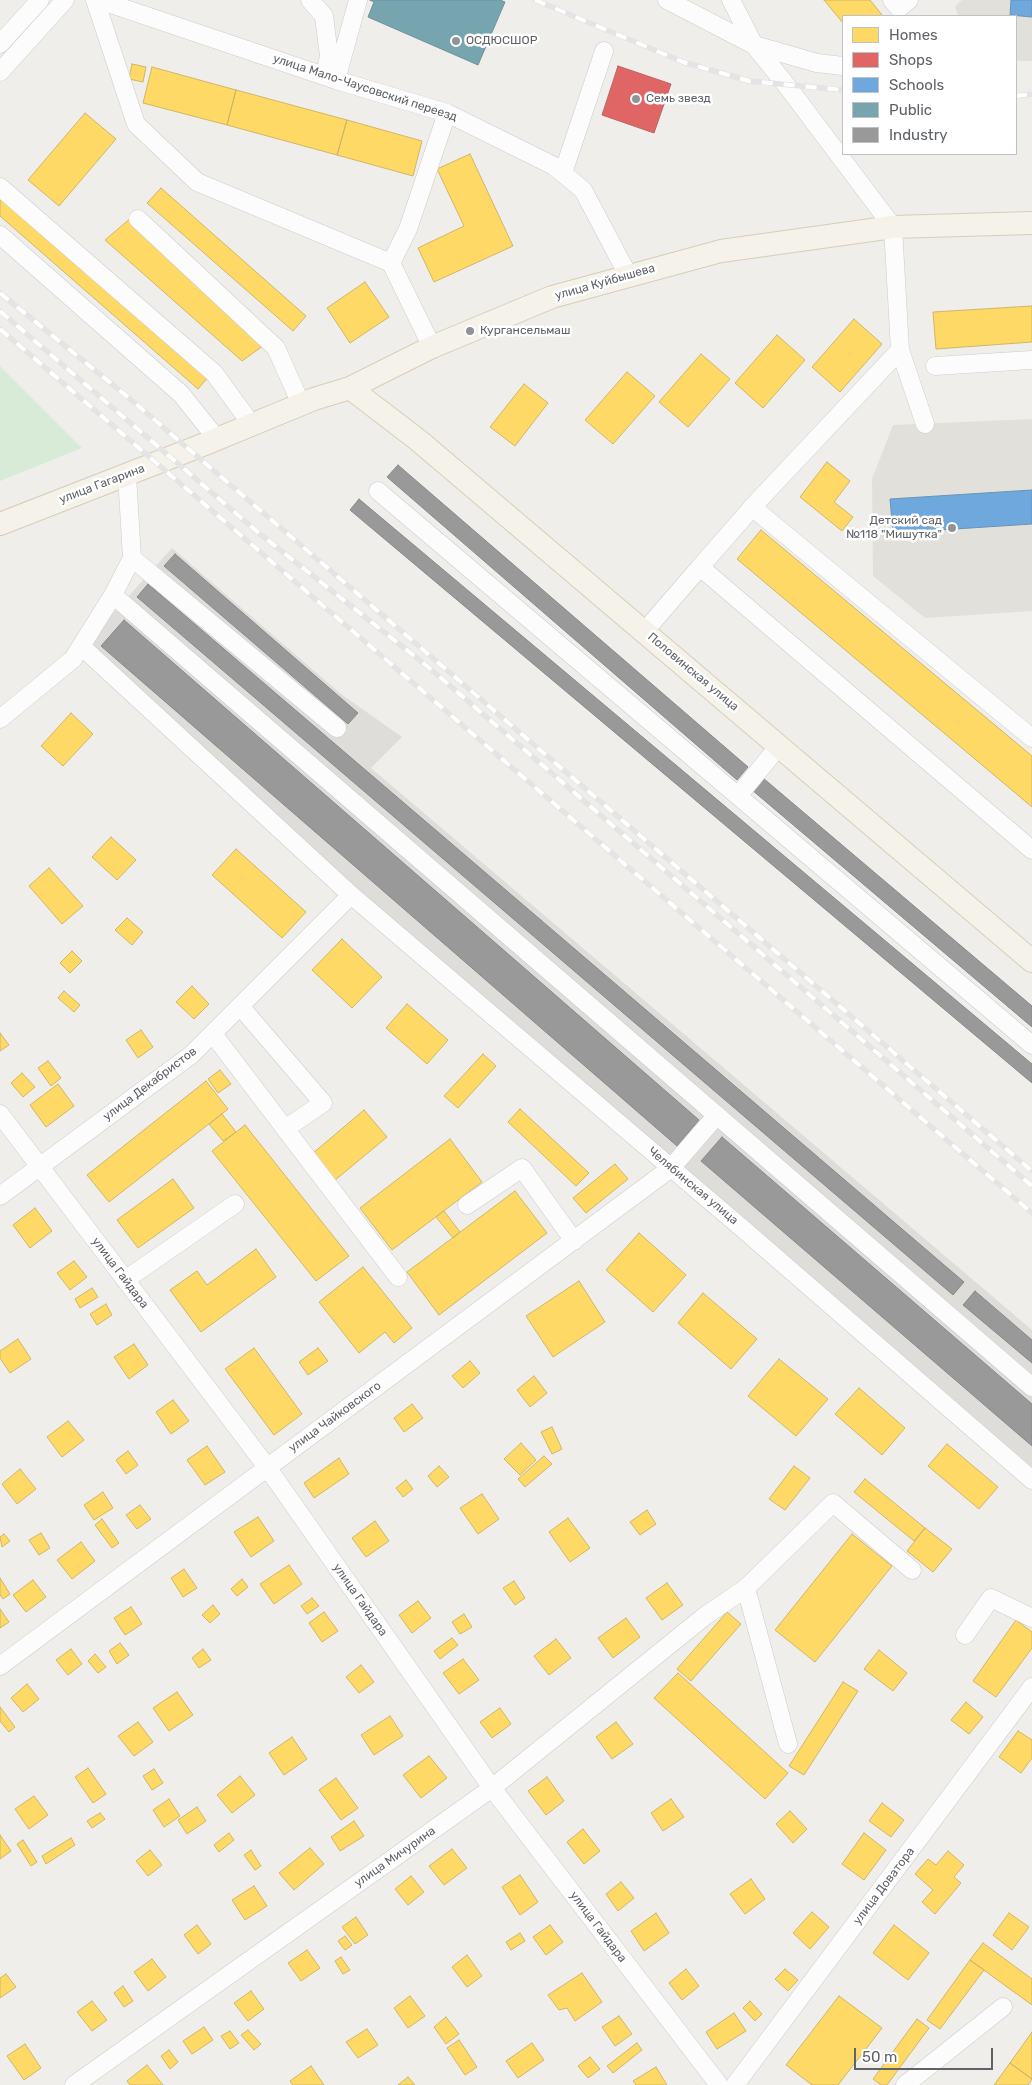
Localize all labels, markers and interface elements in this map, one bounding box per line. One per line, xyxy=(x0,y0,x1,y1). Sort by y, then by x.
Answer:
legend xyxy=(842,15,1017,155)
text: Homes xyxy=(889,26,938,44)
place label: ОСДЮСШОР xyxy=(466,34,537,48)
marker: ОСДЮСШОР xyxy=(450,35,462,47)
street label: улица Мало-Чаусовский переезд xyxy=(271,51,459,125)
text: Shops xyxy=(889,51,933,69)
text: Schools xyxy=(889,76,944,94)
place label: Семь звезд xyxy=(646,92,711,106)
marker: Семь звезд xyxy=(630,93,642,105)
text: Public xyxy=(889,101,932,119)
text: Industry xyxy=(889,126,948,144)
street label: улица Куйбышева xyxy=(553,261,657,303)
place label: Кургансельмаш xyxy=(480,324,570,338)
marker: Кургансельмаш xyxy=(464,325,476,337)
street label: улица Гагарина xyxy=(57,461,147,507)
place label: Детский сад №118 "Мишутка" xyxy=(846,514,942,542)
marker: Детский сад №118 "Мишутка" xyxy=(946,522,958,534)
street label: Половинская улица xyxy=(645,630,741,714)
street label: улица Декабристов xyxy=(100,1044,200,1124)
street label: Челябинская улица xyxy=(645,1144,741,1228)
street label: улица Гайдара xyxy=(89,1235,151,1311)
street label: улица Чайковского xyxy=(286,1379,384,1455)
street label: улица Гайдара xyxy=(330,1561,390,1639)
street label: улица Мичурина xyxy=(352,1824,438,1890)
street label: улица Доватора xyxy=(850,1845,918,1927)
street label: улица Гайдара xyxy=(567,1889,629,1965)
scale bar xyxy=(857,2038,996,2070)
text: 50 m xyxy=(862,2048,897,2066)

